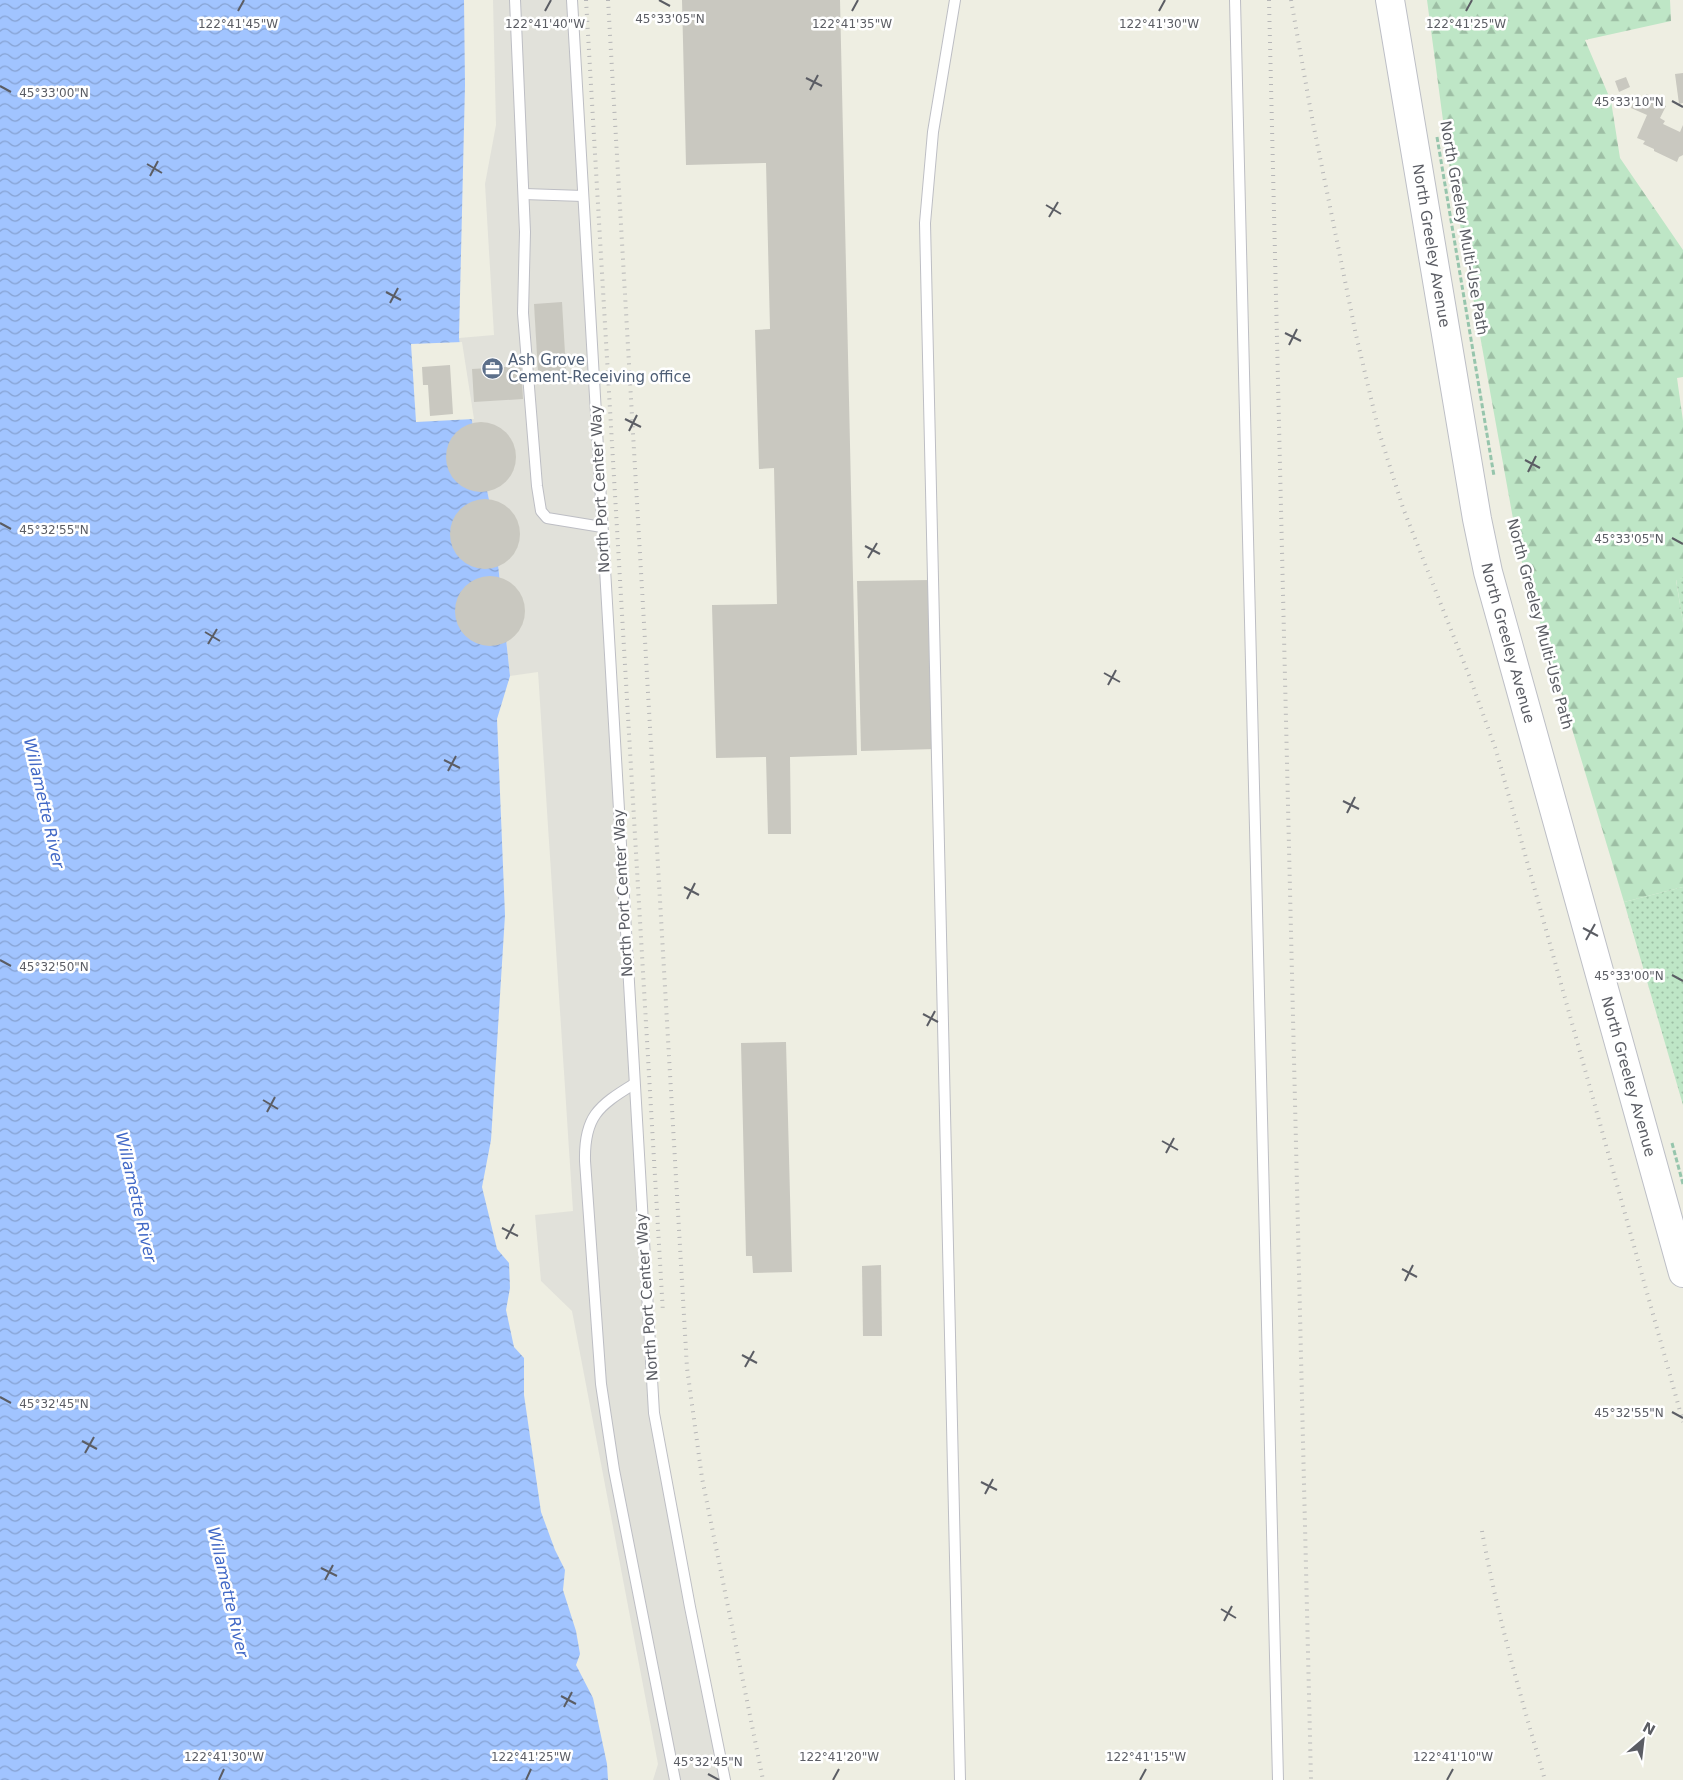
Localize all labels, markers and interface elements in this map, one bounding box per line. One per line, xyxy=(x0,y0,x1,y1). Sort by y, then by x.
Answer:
text: 45°33'05"N xyxy=(635,12,705,26)
text: 122°41'45"W xyxy=(198,17,278,31)
text: 122°41'40"W xyxy=(505,17,585,31)
text: 122°41'35"W xyxy=(812,17,892,31)
text: 122°41'30"W xyxy=(1119,17,1199,31)
text: 122°41'25"W xyxy=(1426,17,1506,31)
text: 45°33'00"N xyxy=(19,86,89,100)
text: 45°33'10"N xyxy=(1594,95,1664,109)
street label: North Greeley Multi-Use Path xyxy=(1436,119,1492,337)
street label: North Greeley Avenue xyxy=(1409,162,1454,329)
place label: Ash Grove Cement-Receiving office xyxy=(508,351,691,386)
office icon: Ash Grove Cement-Receiving office xyxy=(480,357,504,381)
street label: North Port Center Way xyxy=(587,404,613,574)
street label: North Greeley Multi-Use Path xyxy=(1503,517,1577,731)
text: 45°32'55"N xyxy=(19,523,89,537)
text: 45°33'05"N xyxy=(1594,532,1664,546)
street label: North Greeley Avenue xyxy=(1477,561,1539,725)
water label: Willamette River xyxy=(20,736,69,871)
street label: North Port Center Way xyxy=(610,808,636,978)
text: 45°32'50"N xyxy=(19,960,89,974)
text: 45°33'00"N xyxy=(1594,969,1664,983)
street label: North Greeley Avenue xyxy=(1597,994,1659,1159)
water label: Willamette River xyxy=(112,1130,161,1265)
street label: North Port Center Way xyxy=(632,1212,662,1382)
text: 45°32'45"N xyxy=(19,1397,89,1411)
text: 45°32'55"N xyxy=(1594,1406,1664,1420)
water label: Willamette River xyxy=(204,1525,253,1660)
north arrow xyxy=(1618,1715,1668,1765)
text: N xyxy=(1640,1719,1658,1738)
text: 122°41'30"W xyxy=(184,1750,264,1764)
text: 122°41'25"W xyxy=(491,1750,571,1764)
text: 122°41'20"W xyxy=(799,1750,879,1764)
text: 122°41'15"W xyxy=(1106,1750,1186,1764)
text: 122°41'10"W xyxy=(1413,1750,1493,1764)
text: 45°32'45"N xyxy=(673,1755,743,1769)

